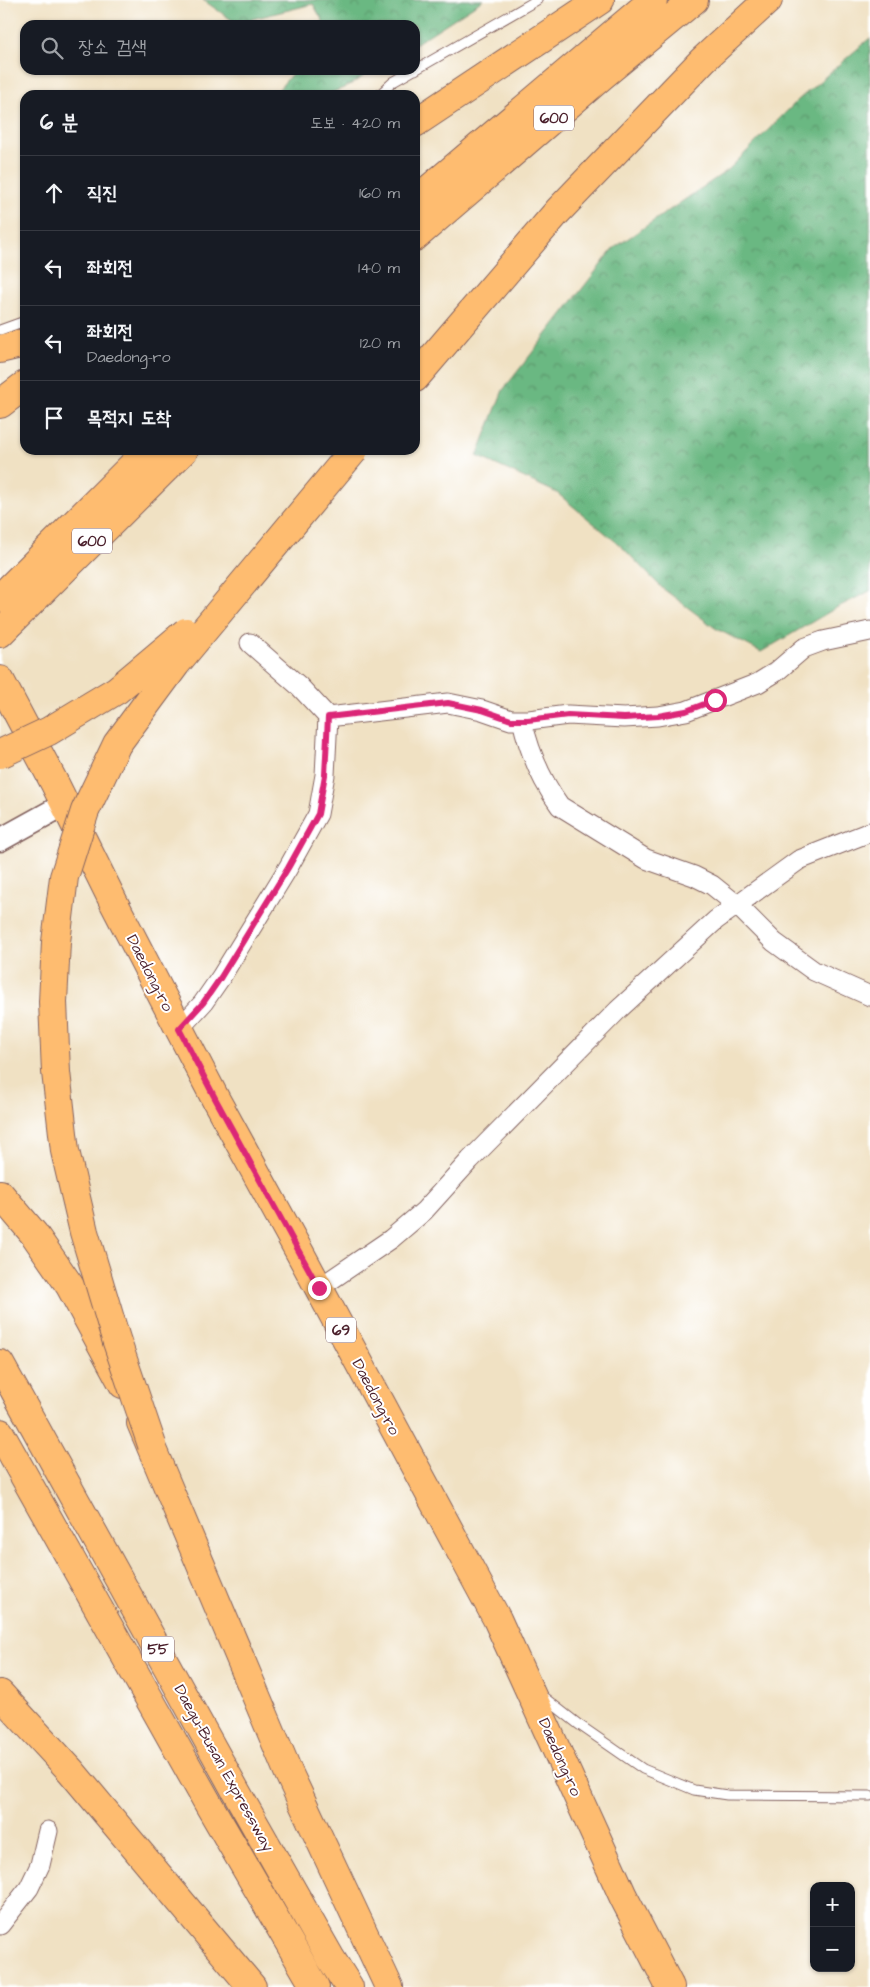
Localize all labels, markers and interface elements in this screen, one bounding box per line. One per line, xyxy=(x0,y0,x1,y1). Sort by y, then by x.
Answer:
search box xyxy=(20,20,420,75)
icon: search xyxy=(38,34,66,62)
text: 장소 검색 xyxy=(78,34,147,61)
road number: 600 xyxy=(534,106,574,130)
text: 6 분 xyxy=(40,108,78,137)
text: 도보 · 420 m xyxy=(310,112,400,134)
icon: ahead xyxy=(40,179,68,207)
text: 직진 xyxy=(87,180,118,207)
text: 160 m xyxy=(359,182,400,204)
icon: left xyxy=(40,254,68,282)
text: 좌회전 xyxy=(87,255,133,282)
text: 140 m xyxy=(358,257,400,279)
text: 좌회전 xyxy=(87,319,133,346)
icon: left xyxy=(40,329,68,357)
text: 120 m xyxy=(360,332,400,354)
text: Daedong-ro xyxy=(87,346,170,368)
icon: arrive xyxy=(40,404,68,432)
text: 목적지 도착 xyxy=(87,405,171,432)
road number: 600 xyxy=(72,528,112,554)
route start xyxy=(704,689,727,712)
street label: Daedong-ro xyxy=(120,931,179,1016)
route end xyxy=(308,1277,331,1300)
road number: 69 xyxy=(326,1318,356,1342)
street label: Daedong-ro xyxy=(346,1355,405,1439)
road number: 55 xyxy=(142,1636,174,1662)
street label: Daegu-Busan Expressway xyxy=(168,1680,279,1856)
street label: Daedong-ro xyxy=(532,1714,587,1800)
map controls xyxy=(810,1882,855,1972)
button: + xyxy=(810,1882,855,1927)
button: − xyxy=(810,1927,855,1972)

